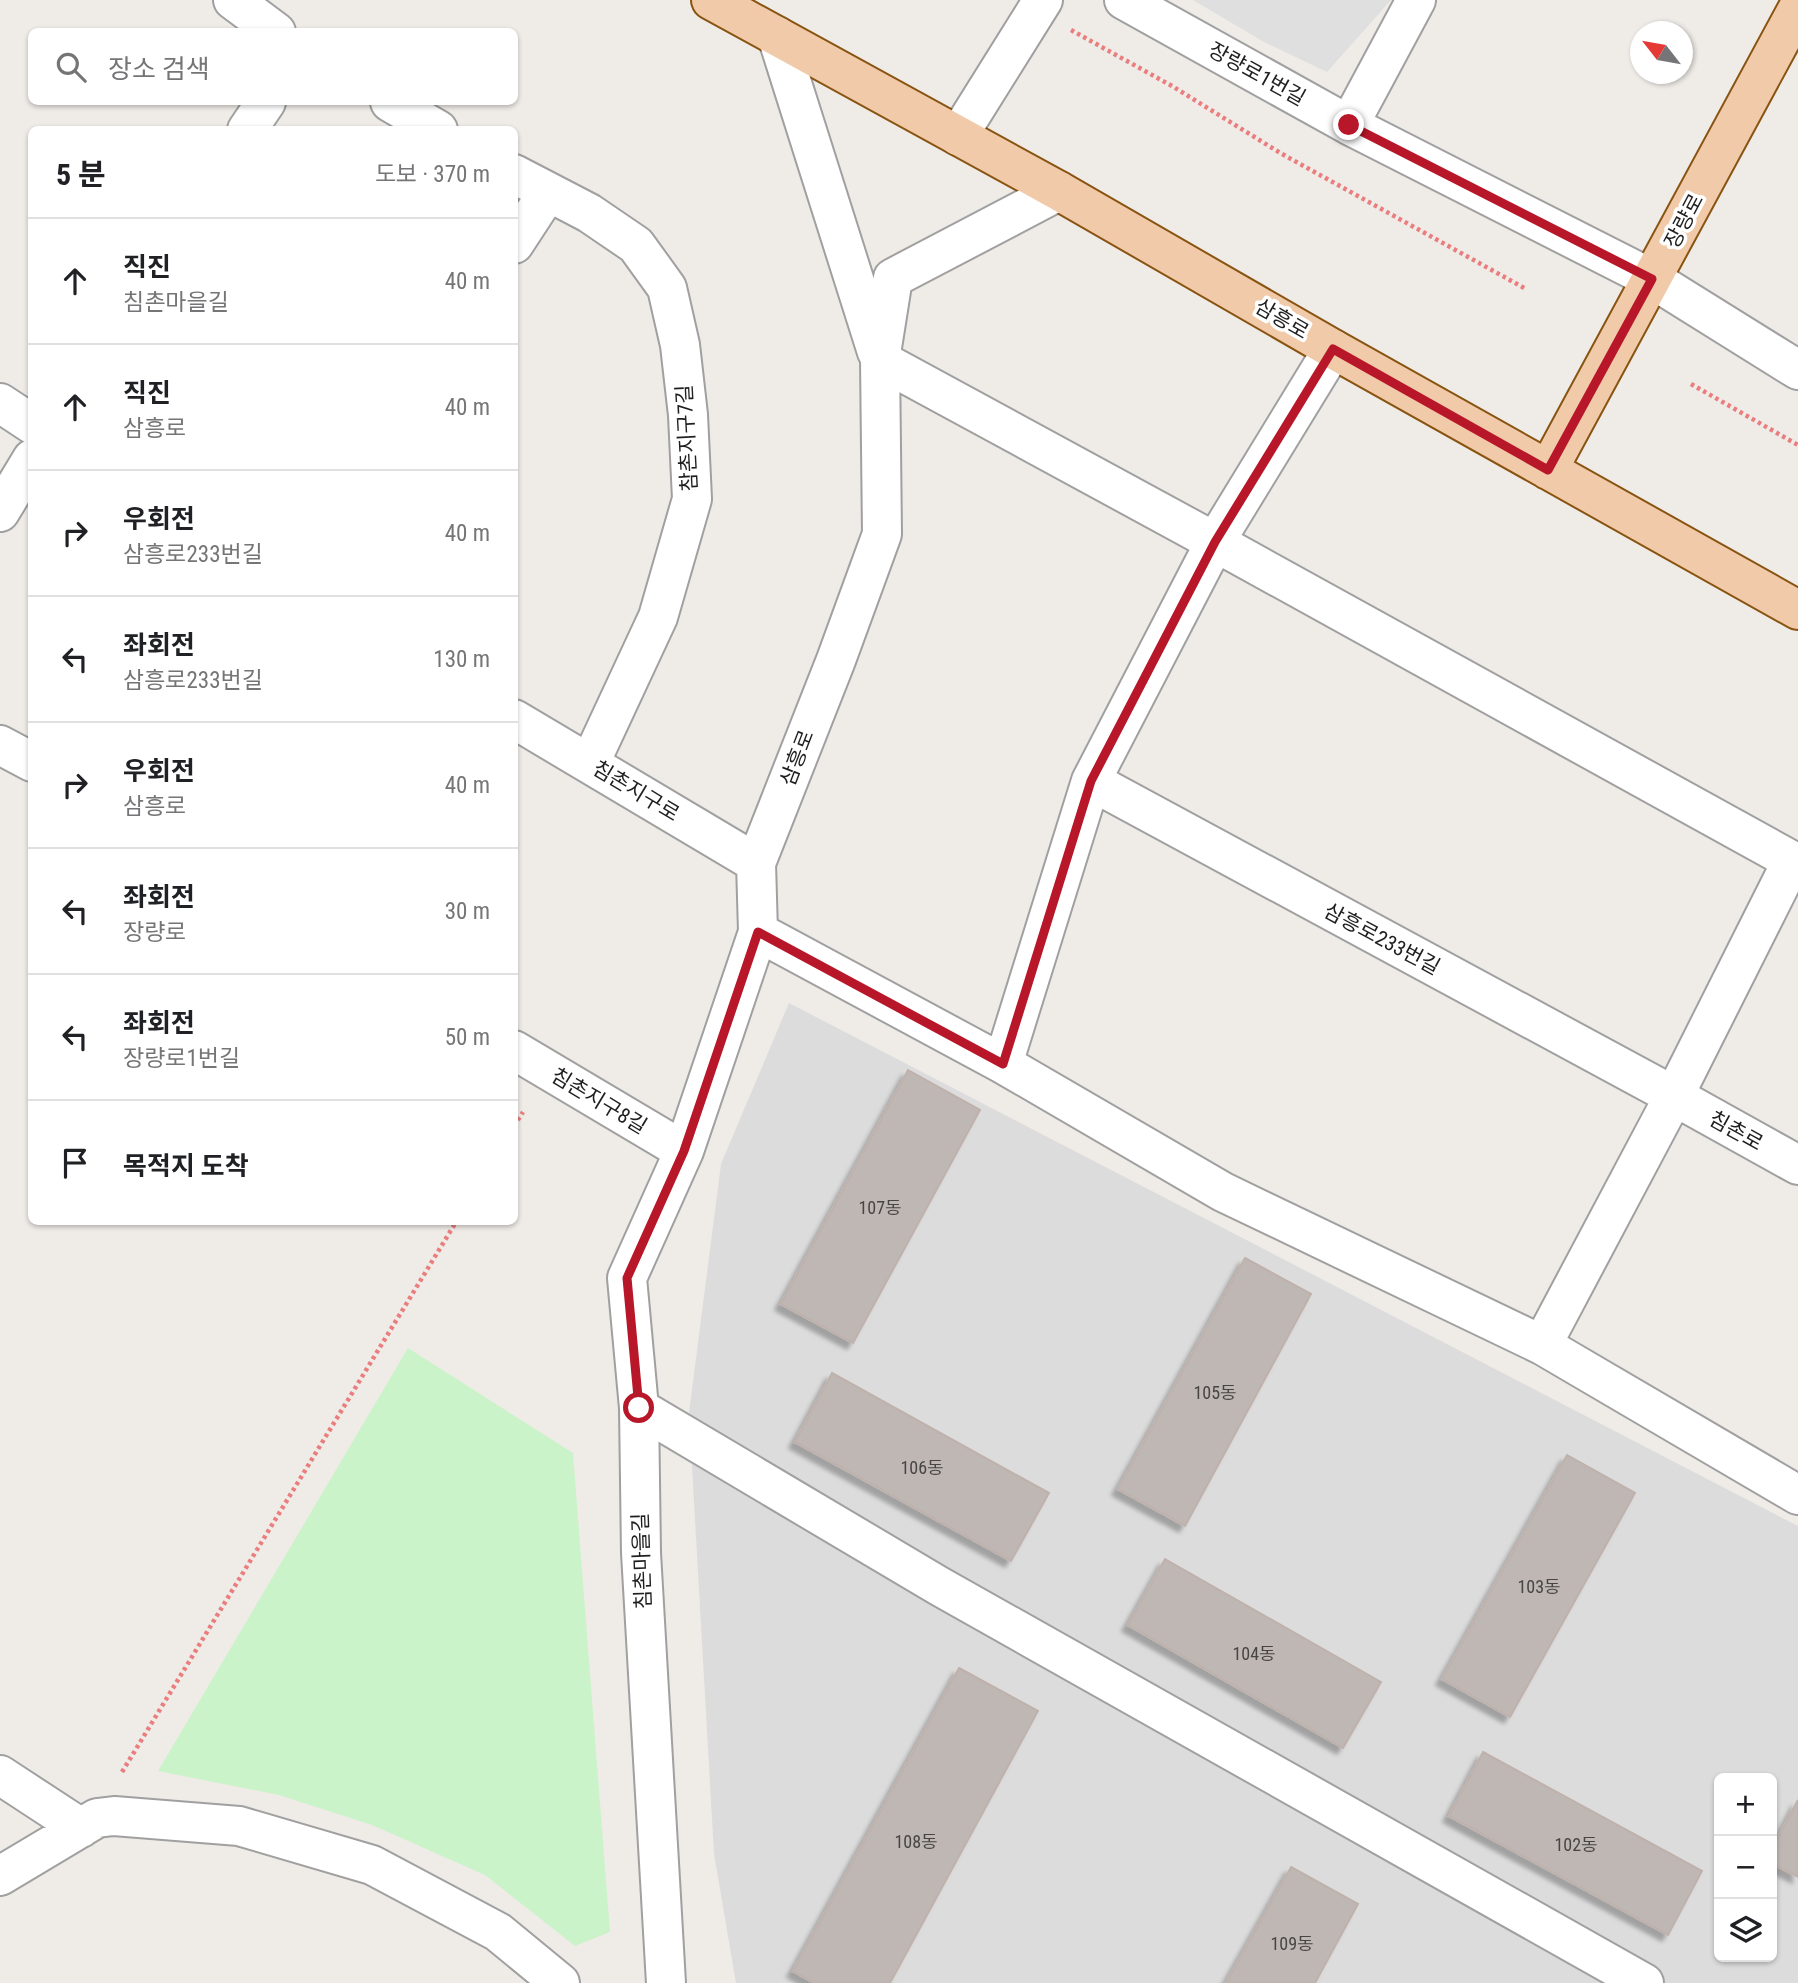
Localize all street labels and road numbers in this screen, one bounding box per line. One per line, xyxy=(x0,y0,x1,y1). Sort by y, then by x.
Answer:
street label: 장량로1번길 xyxy=(1204,38,1310,110)
street label: 장량로 xyxy=(1660,190,1708,252)
street label: 삼흥로 xyxy=(1251,294,1313,344)
street label: 참촌지구7길 xyxy=(672,384,702,492)
street label: 삼흥로 xyxy=(775,727,819,789)
street label: 침촌지구로 xyxy=(588,756,684,826)
street label: 삼흥로233번길 xyxy=(1320,898,1444,980)
street label: 침촌지구8길 xyxy=(547,1063,651,1139)
street label: 침촌로 xyxy=(1705,1106,1767,1156)
street label: 침촌마을길 xyxy=(628,1512,656,1610)

